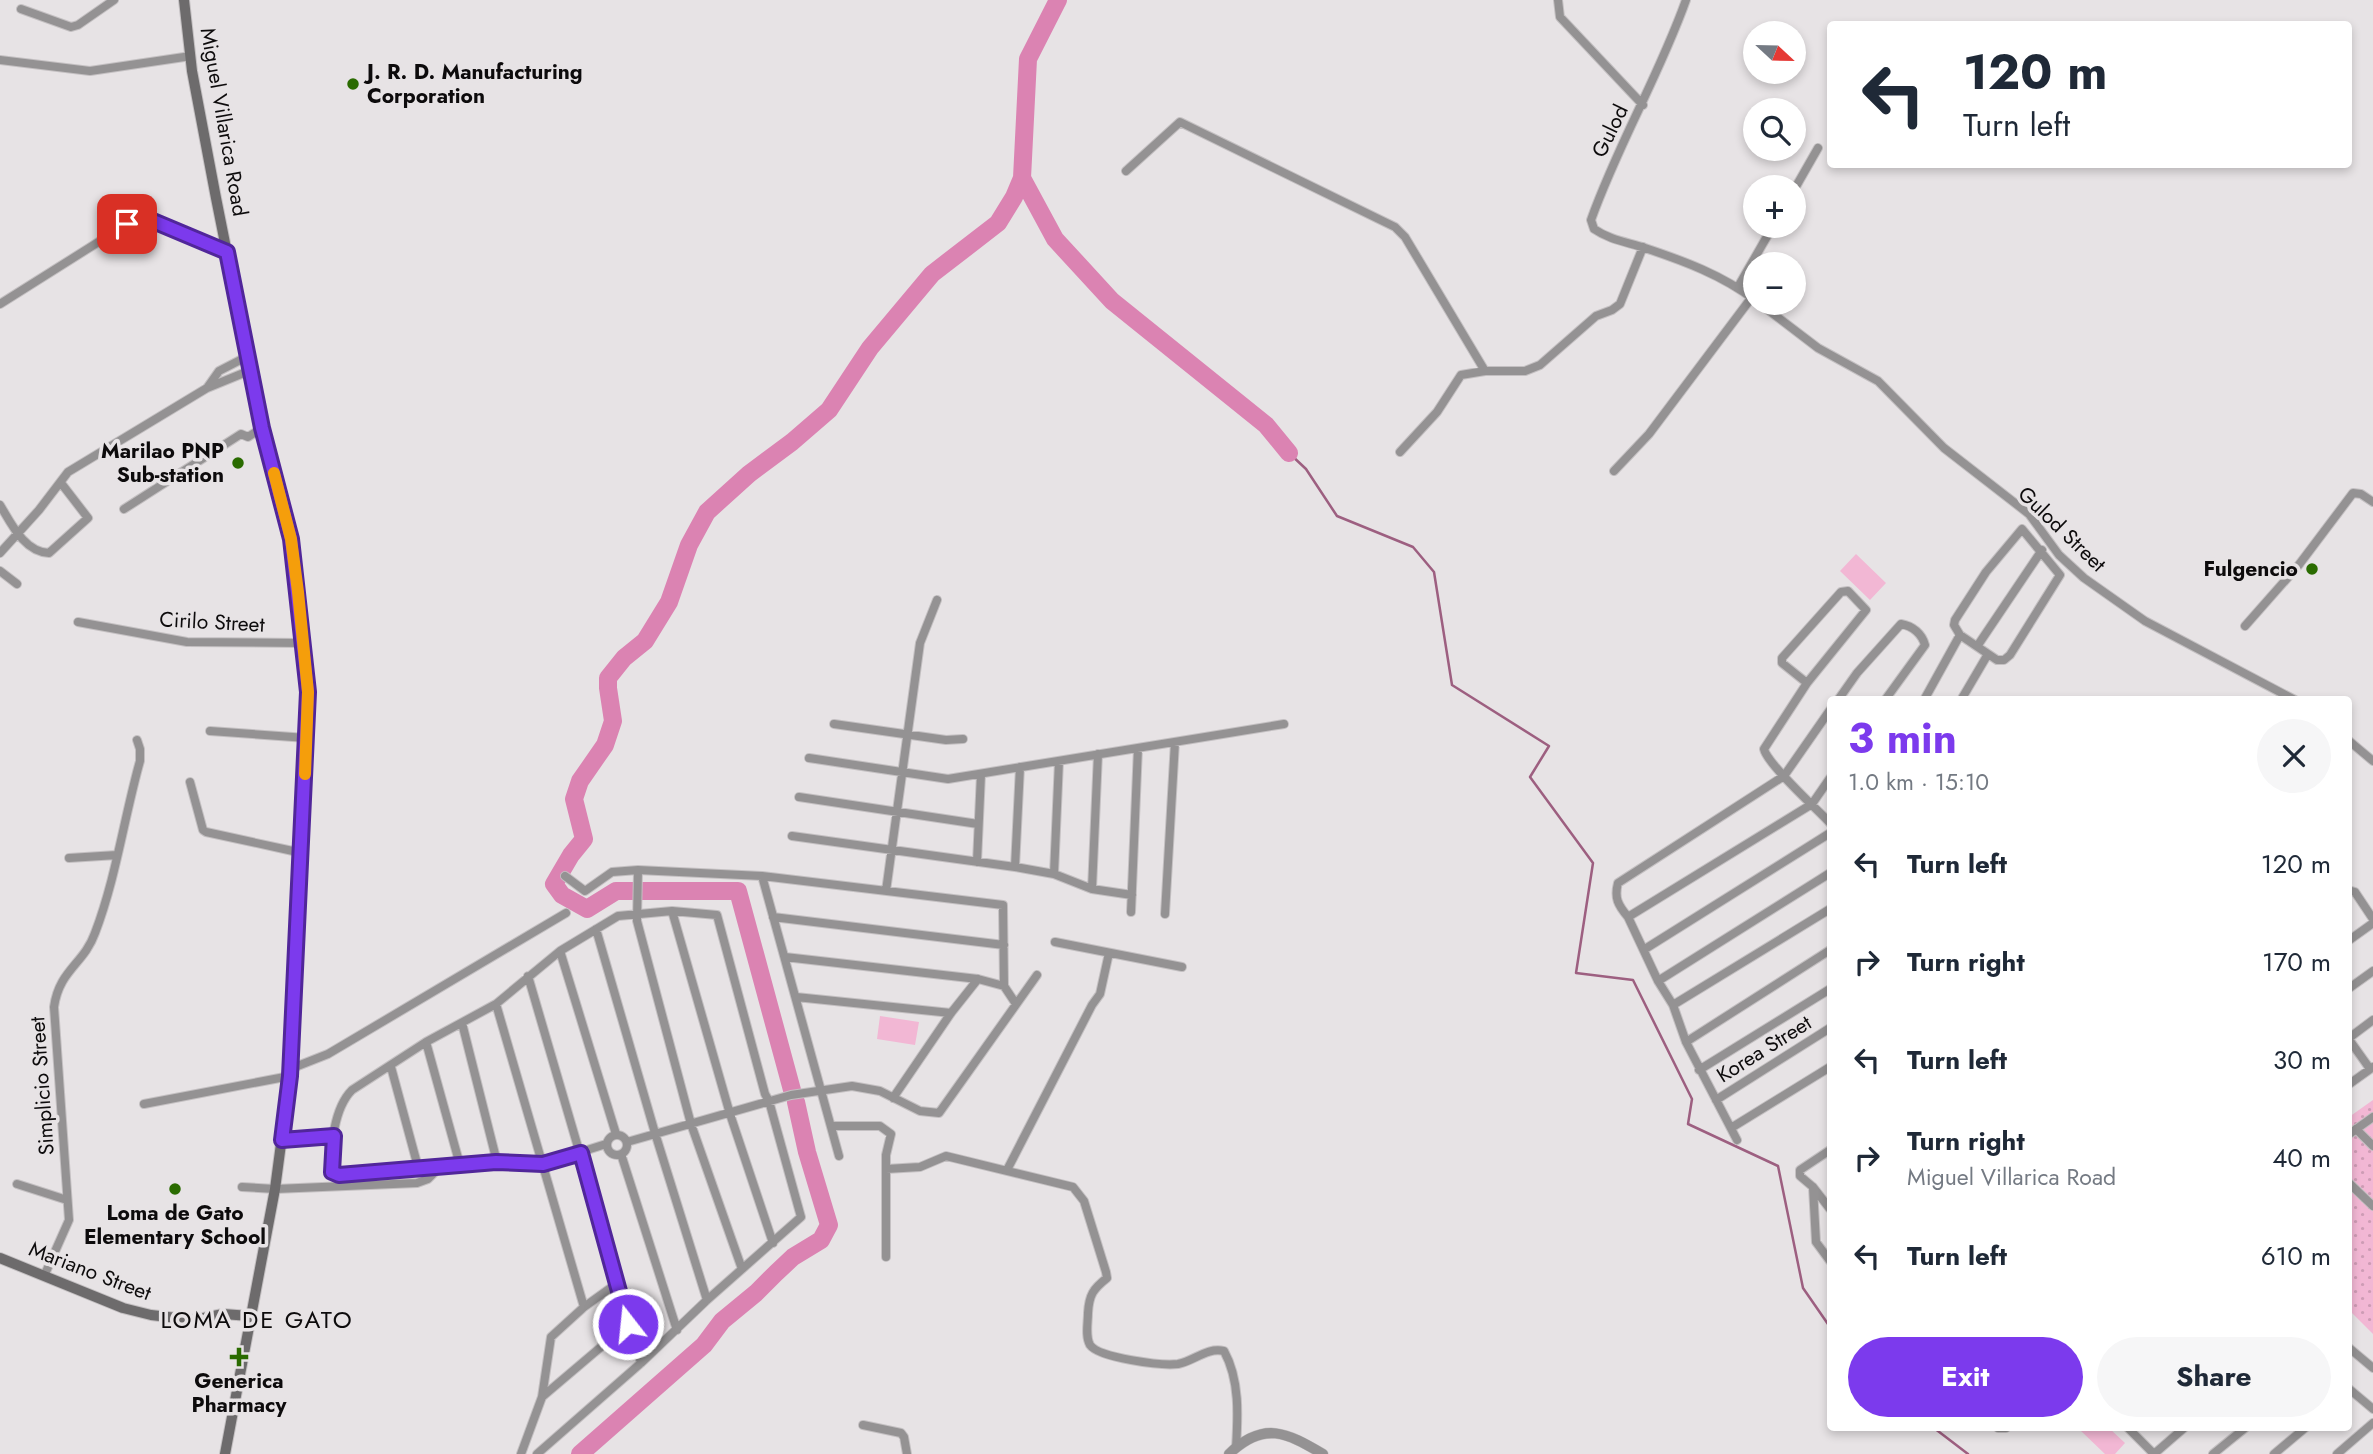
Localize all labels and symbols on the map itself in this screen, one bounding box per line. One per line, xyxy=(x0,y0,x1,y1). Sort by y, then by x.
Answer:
north arrow xyxy=(1743,21,1806,84)
street label: Miguel Villarica Road xyxy=(193,25,255,219)
place label: J. R. D. Manufacturing Corporation xyxy=(363,57,583,111)
marker: J. R. D. Manufacturing Corporation xyxy=(345,76,361,92)
street label: Gulod xyxy=(1584,99,1636,163)
pin xyxy=(97,194,157,254)
place label: Marilao PNP Sub-station xyxy=(101,436,224,490)
marker: Marilao PNP Sub-station xyxy=(230,455,246,471)
street label: Gulod Street xyxy=(2011,479,2113,579)
place label: Fulgencio xyxy=(2204,554,2298,584)
marker: Fulgencio xyxy=(2304,561,2320,577)
street label: Cirilo Street xyxy=(159,604,265,640)
street label: Korea Street xyxy=(1711,1008,1817,1090)
street label: Simplicio Street xyxy=(22,1016,62,1156)
marker: Loma de Gato Elementary School xyxy=(167,1181,183,1197)
place label: Loma de Gato Elementary School xyxy=(84,1198,266,1252)
street label: Mariano Street xyxy=(25,1234,155,1308)
position arrow xyxy=(591,1287,665,1361)
district label: LOMA DE GATO xyxy=(160,1302,354,1337)
marker: Generica Pharmacy xyxy=(231,1349,247,1365)
place label: Generica Pharmacy xyxy=(192,1366,287,1420)

